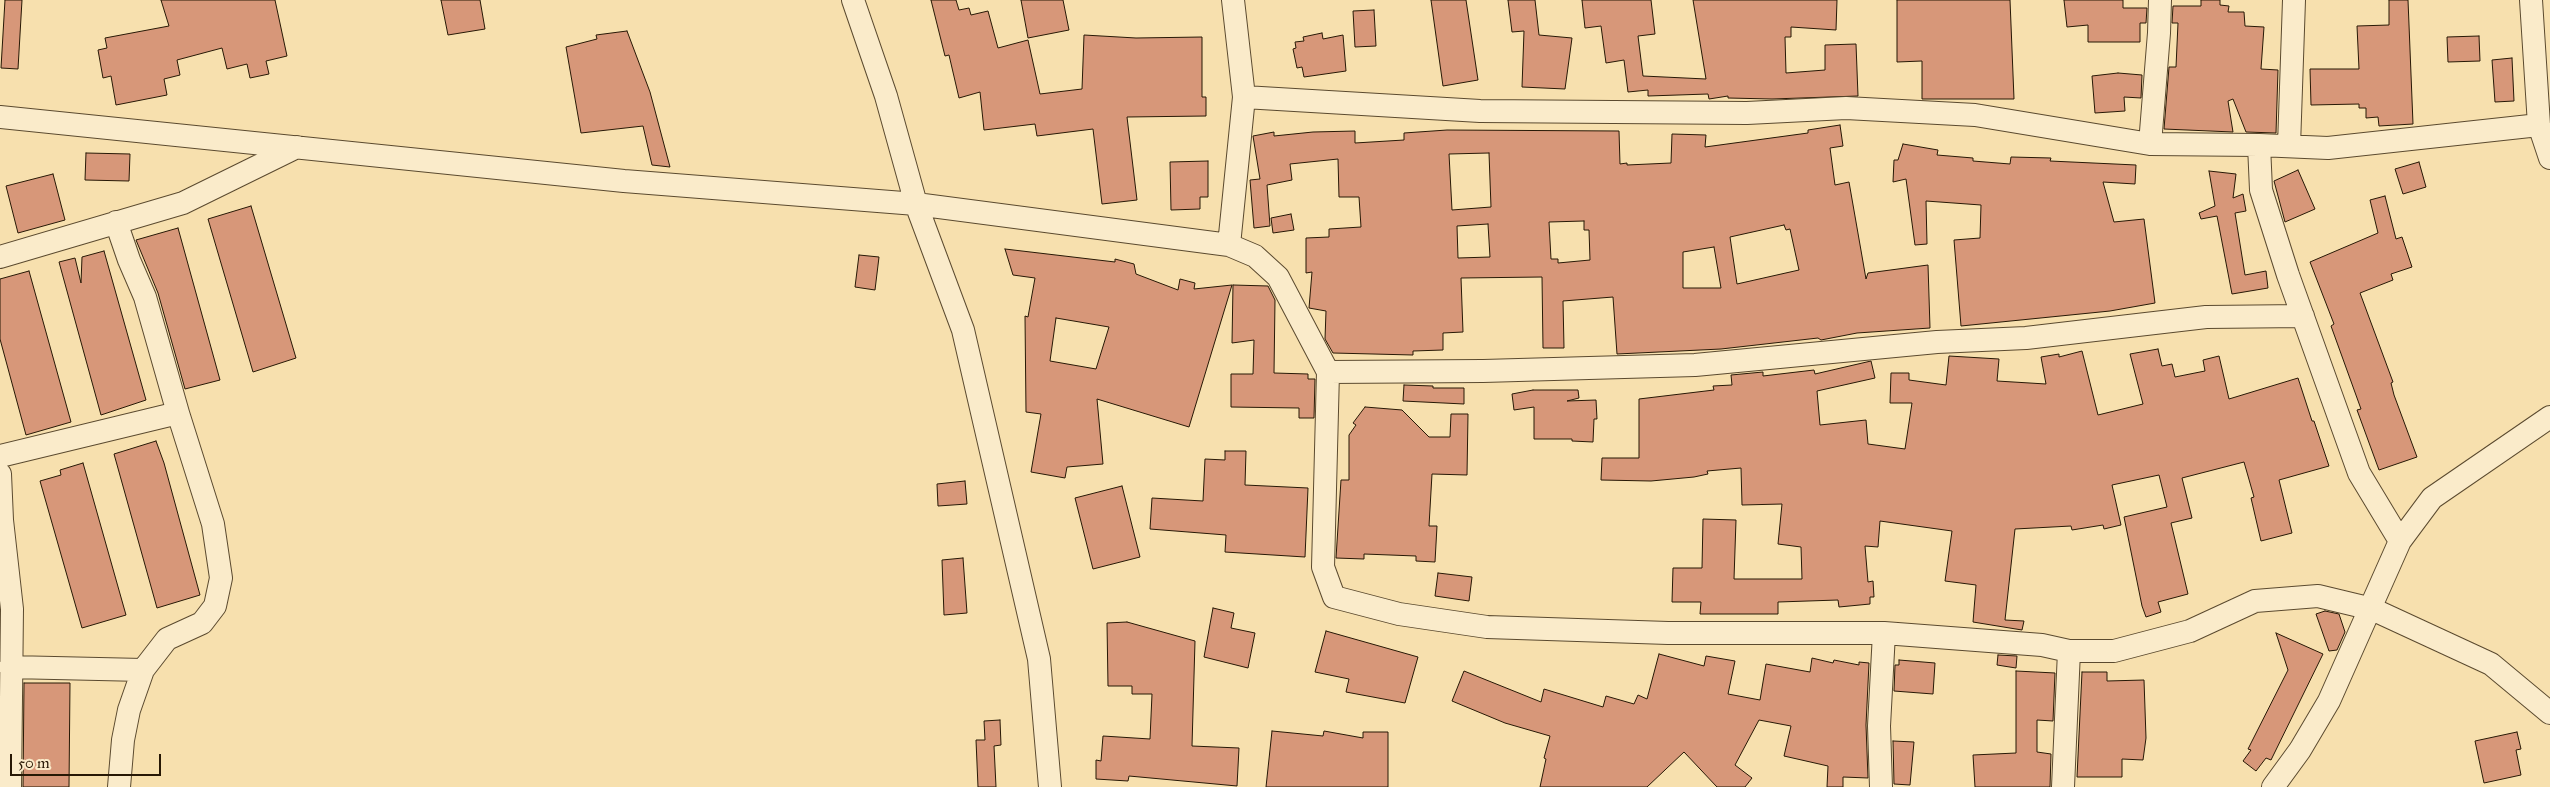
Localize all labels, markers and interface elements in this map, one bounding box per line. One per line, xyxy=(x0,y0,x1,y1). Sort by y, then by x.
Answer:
scale bar xyxy=(12,744,164,776)
text: 50 m xyxy=(18,754,50,772)

